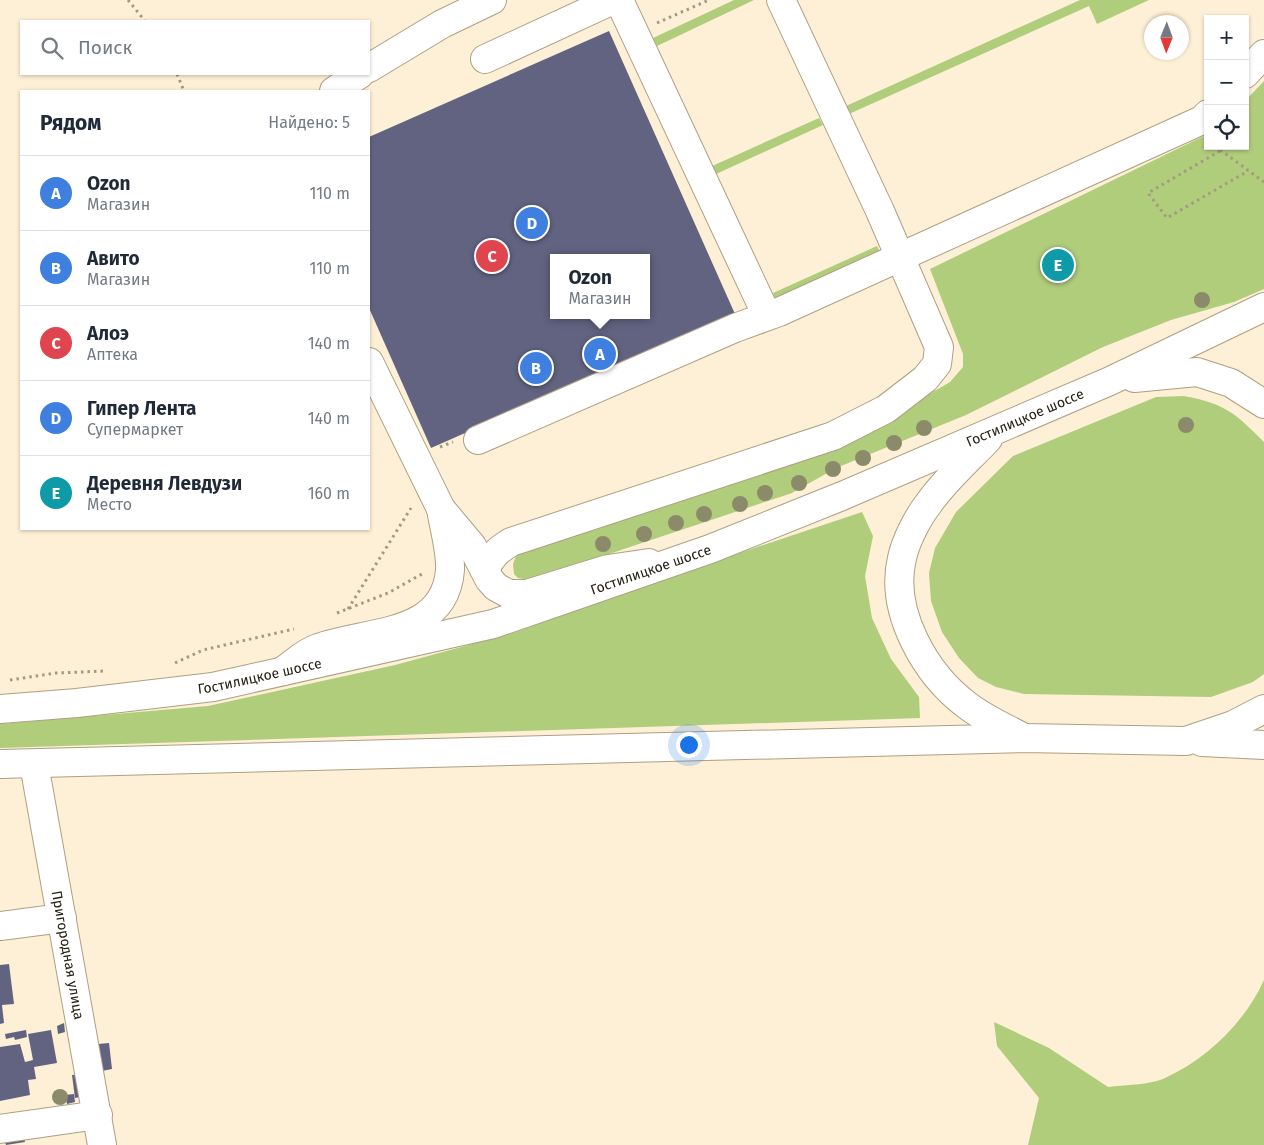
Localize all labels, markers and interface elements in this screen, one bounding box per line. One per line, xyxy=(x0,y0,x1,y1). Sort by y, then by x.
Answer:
north arrow xyxy=(1144,15,1189,60)
map controls xyxy=(1204,15,1249,150)
button: + xyxy=(1204,15,1249,60)
search box xyxy=(20,20,370,75)
icon: search xyxy=(38,34,66,62)
text: Поиск xyxy=(78,36,132,59)
button: − xyxy=(1204,60,1249,105)
button: locate xyxy=(1204,105,1249,150)
text: Рядом xyxy=(40,110,101,136)
text: Найдено: 5 xyxy=(268,113,350,132)
text: Ozon xyxy=(87,172,131,195)
text: A xyxy=(51,184,61,203)
text: 110 m xyxy=(309,184,350,203)
text: Магазин xyxy=(87,195,150,214)
pin: D xyxy=(516,204,548,242)
pin: C xyxy=(476,237,508,275)
pin: E xyxy=(1042,246,1074,284)
text: Авито xyxy=(87,247,140,270)
popup xyxy=(550,254,650,319)
text: B xyxy=(51,259,61,278)
text: 110 m xyxy=(309,259,350,278)
text: Ozon xyxy=(568,266,612,289)
text: Магазин xyxy=(87,270,150,289)
text: Магазин xyxy=(568,289,632,308)
text: Алоэ xyxy=(87,322,129,345)
text: C xyxy=(51,334,61,353)
text: 140 m xyxy=(308,334,350,353)
pin: A xyxy=(584,335,616,373)
text: Аптека xyxy=(87,345,138,364)
pin: B xyxy=(520,349,552,387)
street label: Гостилицкое шоссе xyxy=(964,385,1087,451)
text: Гипер Лента xyxy=(87,397,197,420)
text: D xyxy=(51,409,61,428)
text: 140 m xyxy=(308,409,350,428)
text: Супермаркет xyxy=(87,420,183,439)
text: Деревня Левдузи xyxy=(87,472,242,495)
text: E xyxy=(52,484,60,503)
text: 160 m xyxy=(308,484,350,503)
text: Место xyxy=(87,495,132,514)
street label: Гостилицкое шоссе xyxy=(588,541,713,599)
street label: Гостилицкое шоссе xyxy=(197,655,323,698)
your location xyxy=(676,732,702,758)
street label: Пригородная улица xyxy=(48,889,87,1021)

